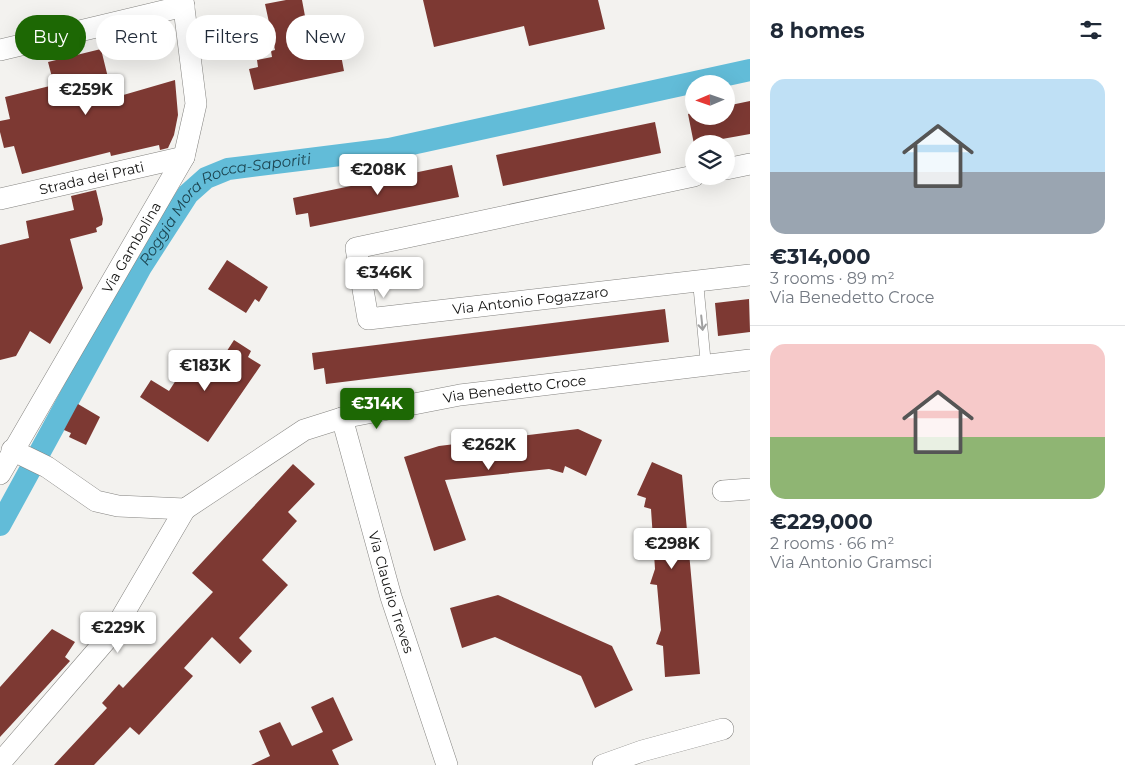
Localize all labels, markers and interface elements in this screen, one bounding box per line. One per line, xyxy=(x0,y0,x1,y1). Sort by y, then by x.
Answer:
chip: Buy xyxy=(15,15,86,60)
chip: Rent xyxy=(96,15,176,60)
chip: Filters xyxy=(186,15,276,60)
chip: New xyxy=(286,15,364,60)
icon: filters xyxy=(1077,16,1105,44)
text: 8 homes xyxy=(770,18,865,43)
pin: €259K xyxy=(51,74,121,116)
north arrow xyxy=(685,75,735,125)
map controls xyxy=(685,75,735,185)
text: €259K xyxy=(59,80,113,99)
icon: home xyxy=(893,111,983,201)
button: layers xyxy=(685,135,735,185)
water label: Roggia Mora Rocca-Saporiti xyxy=(135,149,313,269)
pin: €208K xyxy=(343,154,413,196)
street label: Strada dei Prati xyxy=(37,157,146,199)
text: €208K xyxy=(350,160,406,179)
street label: Via Gambolina xyxy=(98,198,165,296)
text: €314,000 xyxy=(770,244,871,269)
pin: €346K xyxy=(349,256,419,299)
text: €346K xyxy=(356,263,412,282)
text: 3 rooms · 89 m² xyxy=(770,269,895,288)
street label: Via Antonio Fogazzaro xyxy=(451,282,609,318)
text: Via Benedetto Croce xyxy=(770,288,934,307)
one-way arrow xyxy=(697,315,707,331)
pin: €183K xyxy=(170,350,240,392)
text: €183K xyxy=(179,356,231,375)
street label: Via Benedetto Croce xyxy=(442,371,587,407)
icon: home xyxy=(893,377,983,467)
pin: €314K xyxy=(342,388,412,430)
text: €314K xyxy=(351,394,403,413)
pin: €262K xyxy=(454,428,524,471)
text: €262K xyxy=(462,435,516,454)
text: €229,000 xyxy=(770,509,873,534)
pin: €298K xyxy=(637,528,707,570)
street label: Via Claudio Treves xyxy=(364,529,418,656)
text: €298K xyxy=(645,534,699,553)
text: 2 rooms · 66 m² xyxy=(770,534,894,553)
text: Via Antonio Gramsci xyxy=(770,553,932,572)
pin: €229K xyxy=(83,612,153,654)
text: €229K xyxy=(91,618,145,637)

